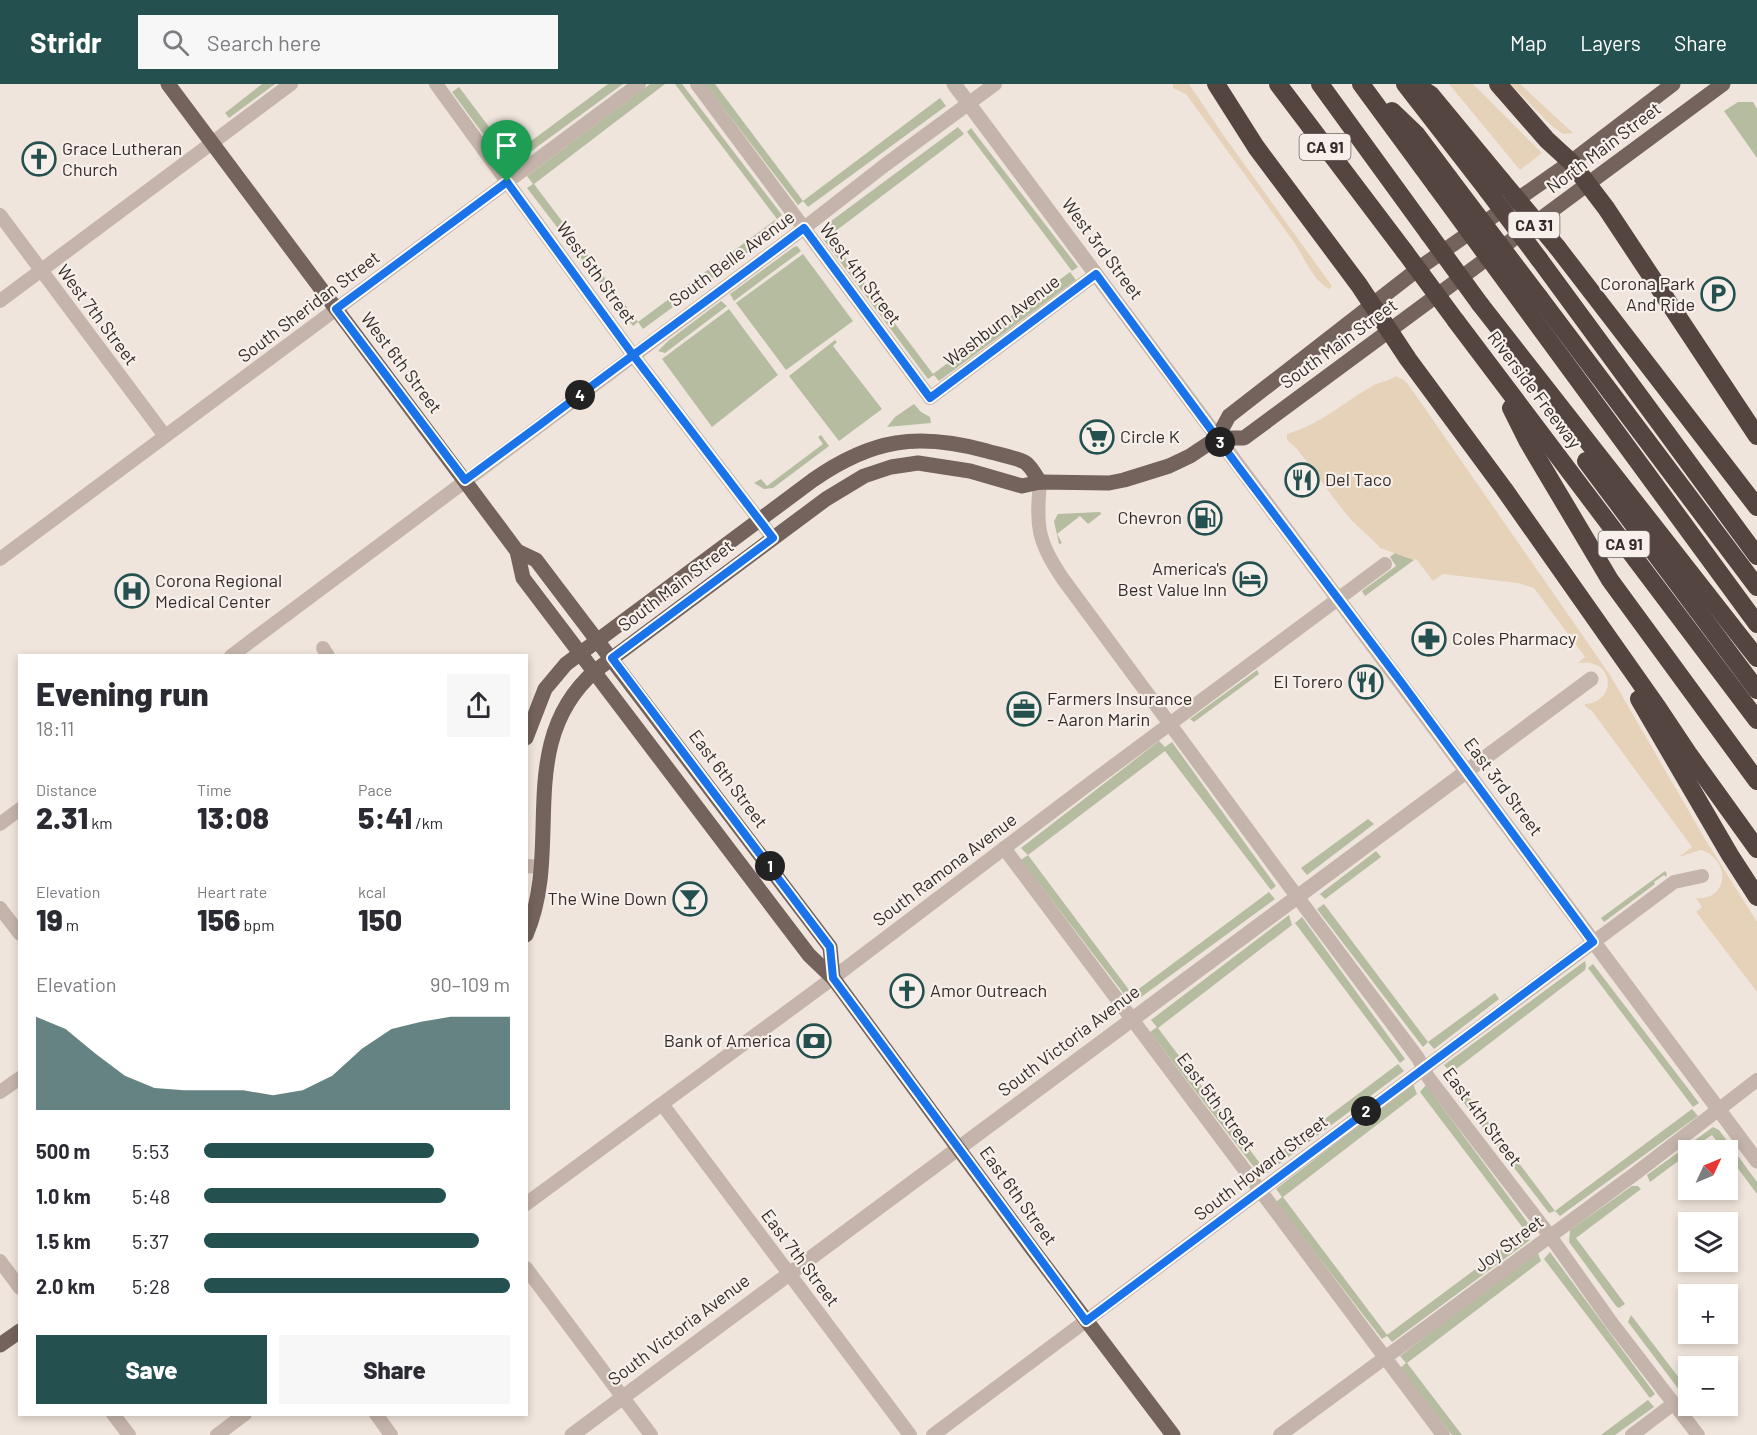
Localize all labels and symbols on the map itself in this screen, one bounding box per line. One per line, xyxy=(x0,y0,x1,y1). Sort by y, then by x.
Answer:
street label: North Main Street xyxy=(1542,97,1665,197)
pin xyxy=(481,120,532,182)
road number: CA 91 xyxy=(1300,134,1350,160)
place label: Grace Lutheran Church xyxy=(62,137,182,180)
church icon: Grace Lutheran Church xyxy=(21,141,57,177)
street label: West 3rd Street xyxy=(1057,193,1148,304)
street label: South Belle Avenue xyxy=(665,205,798,311)
road number: CA 31 xyxy=(1508,212,1559,238)
street label: West 5th Street xyxy=(552,217,641,328)
street label: West 4th Street xyxy=(815,218,906,329)
street label: South Sheridan Street xyxy=(233,246,384,367)
street label: West 7th Street xyxy=(53,260,143,369)
street label: Washburn Avenue xyxy=(939,270,1064,371)
place label: Corona Park And Ride xyxy=(1600,272,1695,315)
parking icon: Corona Park And Ride xyxy=(1700,276,1736,312)
street label: South Main Street xyxy=(1276,293,1401,393)
street label: West 6th Street xyxy=(356,307,447,418)
street label: Riverside Freeway xyxy=(1483,326,1586,453)
pin: 4 xyxy=(565,380,595,410)
supermarket icon: Circle K xyxy=(1079,419,1115,455)
place label: Circle K xyxy=(1120,425,1180,447)
pin: 3 xyxy=(1205,427,1235,457)
restaurant icon: Del Taco xyxy=(1284,462,1320,498)
place label: Del Taco xyxy=(1325,468,1392,490)
fuel station icon: Chevron xyxy=(1187,500,1223,536)
place label: Chevron xyxy=(1118,506,1182,528)
road number: CA 91 xyxy=(1598,531,1650,557)
street label: South Main Street xyxy=(613,535,737,636)
place label: America's Best Value Inn xyxy=(1118,557,1227,600)
hotel icon: America's Best Value Inn xyxy=(1232,561,1268,597)
place label: Corona Regional Medical Center xyxy=(155,569,282,612)
hospital icon: Corona Regional Medical Center xyxy=(114,573,150,609)
pharmacy icon: Coles Pharmacy xyxy=(1411,621,1447,657)
place label: Coles Pharmacy xyxy=(1452,627,1576,649)
restaurant icon: El Torero xyxy=(1348,664,1384,700)
place label: El Torero xyxy=(1273,670,1343,692)
place label: Farmers Insurance - Aaron Marin xyxy=(1047,687,1192,730)
office icon: Farmers Insurance - Aaron Marin xyxy=(1006,691,1042,727)
street label: East 6th Street xyxy=(685,725,773,832)
street label: East 3rd Street xyxy=(1460,733,1548,840)
street label: South Ramona Avenue xyxy=(868,808,1021,930)
pin: 1 xyxy=(755,851,785,881)
bar icon: The Wine Down xyxy=(672,881,708,917)
place label: The Wine Down xyxy=(548,887,667,909)
church icon: Amor Outreach xyxy=(889,973,925,1009)
place label: Amor Outreach xyxy=(930,979,1047,1001)
street label: South Victoria Avenue xyxy=(993,980,1144,1101)
bank icon: Bank of America xyxy=(796,1023,832,1059)
place label: Bank of America xyxy=(664,1029,791,1051)
street label: East 5th Street xyxy=(1173,1048,1261,1155)
street label: East 4th Street xyxy=(1439,1063,1527,1170)
pin: 2 xyxy=(1351,1096,1381,1126)
street label: South Howard Street xyxy=(1189,1110,1332,1225)
north arrow xyxy=(1678,1140,1738,1200)
street label: East 6th Street xyxy=(975,1142,1062,1249)
street label: East 7th Street xyxy=(757,1204,845,1310)
street label: Joy Street xyxy=(1469,1210,1547,1276)
street label: South Victoria Avenue xyxy=(603,1269,754,1390)

